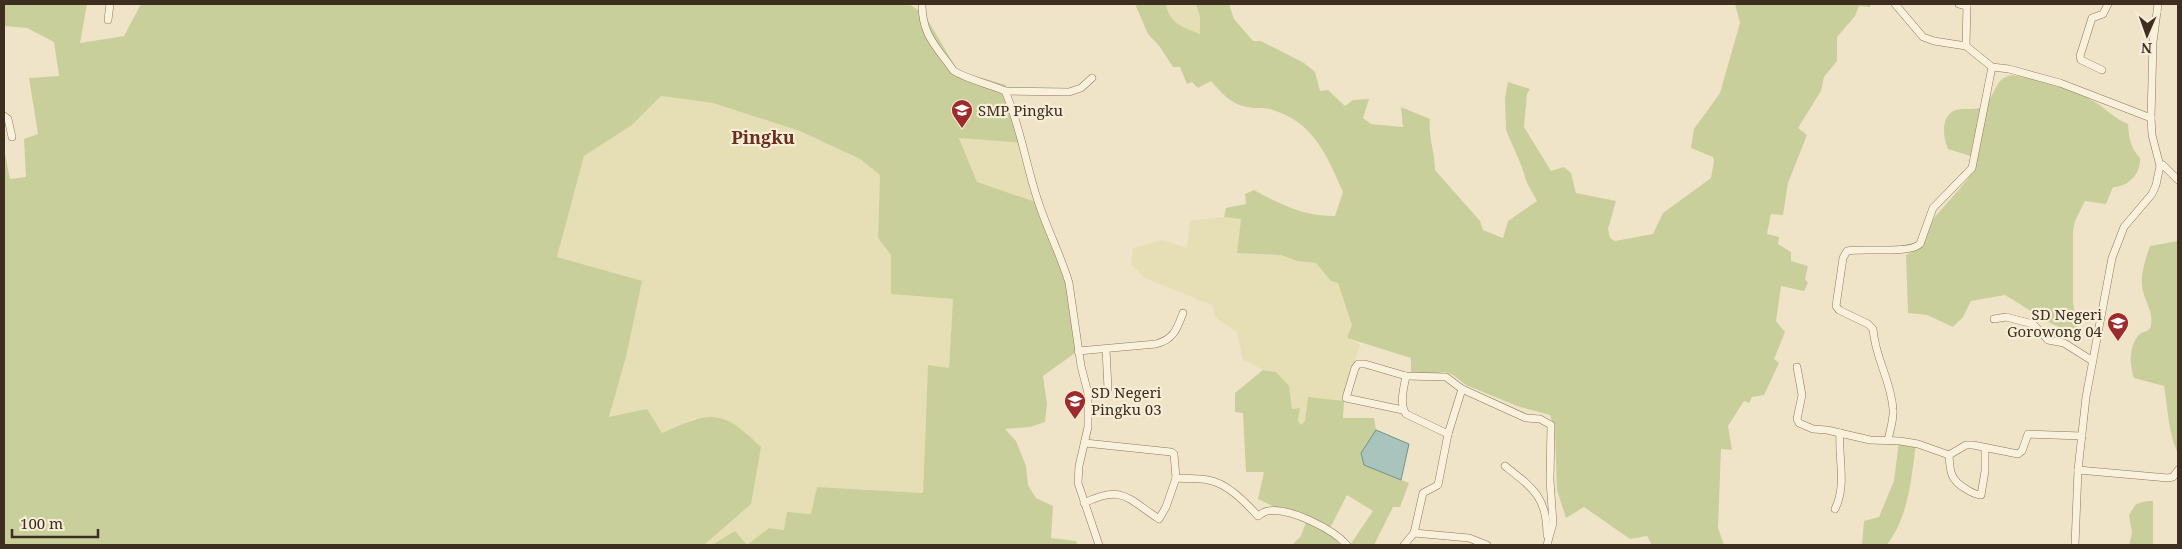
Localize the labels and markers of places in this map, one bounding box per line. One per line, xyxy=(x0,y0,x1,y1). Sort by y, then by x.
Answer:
school or university icon: SMP Pingku xyxy=(950,98,974,129)
place label: SMP Pingku xyxy=(978,100,1064,120)
place label: SD Negeri Gorowong 04 xyxy=(2007,304,2103,341)
school or university icon: SD Negeri Gorowong 04 xyxy=(2106,311,2130,342)
place label: SD Negeri Pingku 03 xyxy=(1091,382,1162,419)
school or university icon: SD Negeri Pingku 03 xyxy=(1063,389,1087,420)

